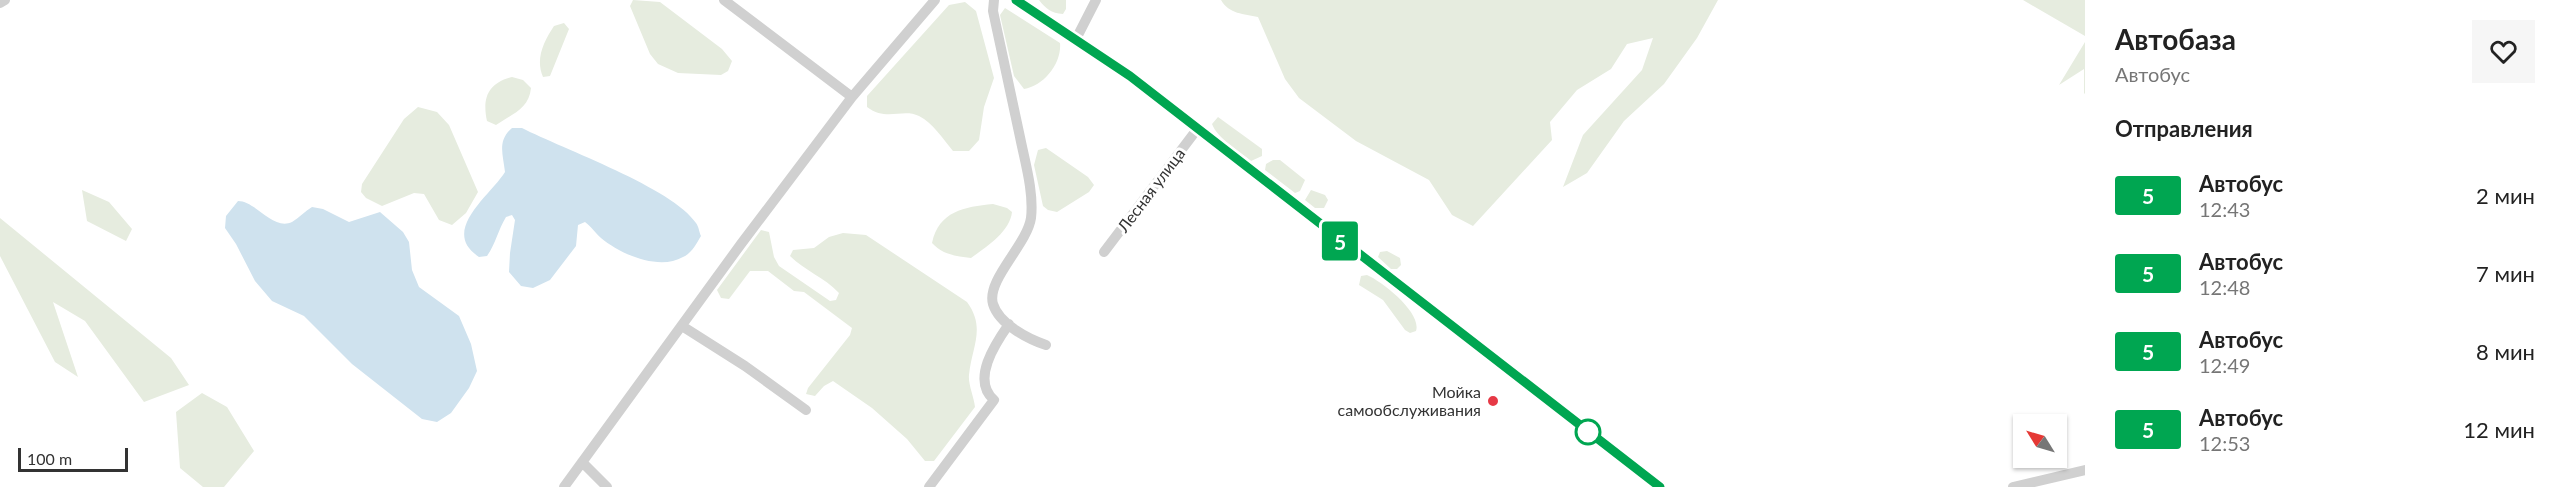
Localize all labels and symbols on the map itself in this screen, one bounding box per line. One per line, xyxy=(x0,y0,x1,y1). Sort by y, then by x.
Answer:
street label: Лесная улица xyxy=(1112,144,1188,236)
line badge: 5 xyxy=(1320,222,1360,260)
place label: Мойка самообслуживания xyxy=(1338,382,1481,419)
marker: Мойка самообслуживания xyxy=(1486,394,1500,408)
north arrow xyxy=(2013,414,2067,468)
unlabelled marker xyxy=(1575,419,1601,445)
scale bar xyxy=(18,445,128,472)

